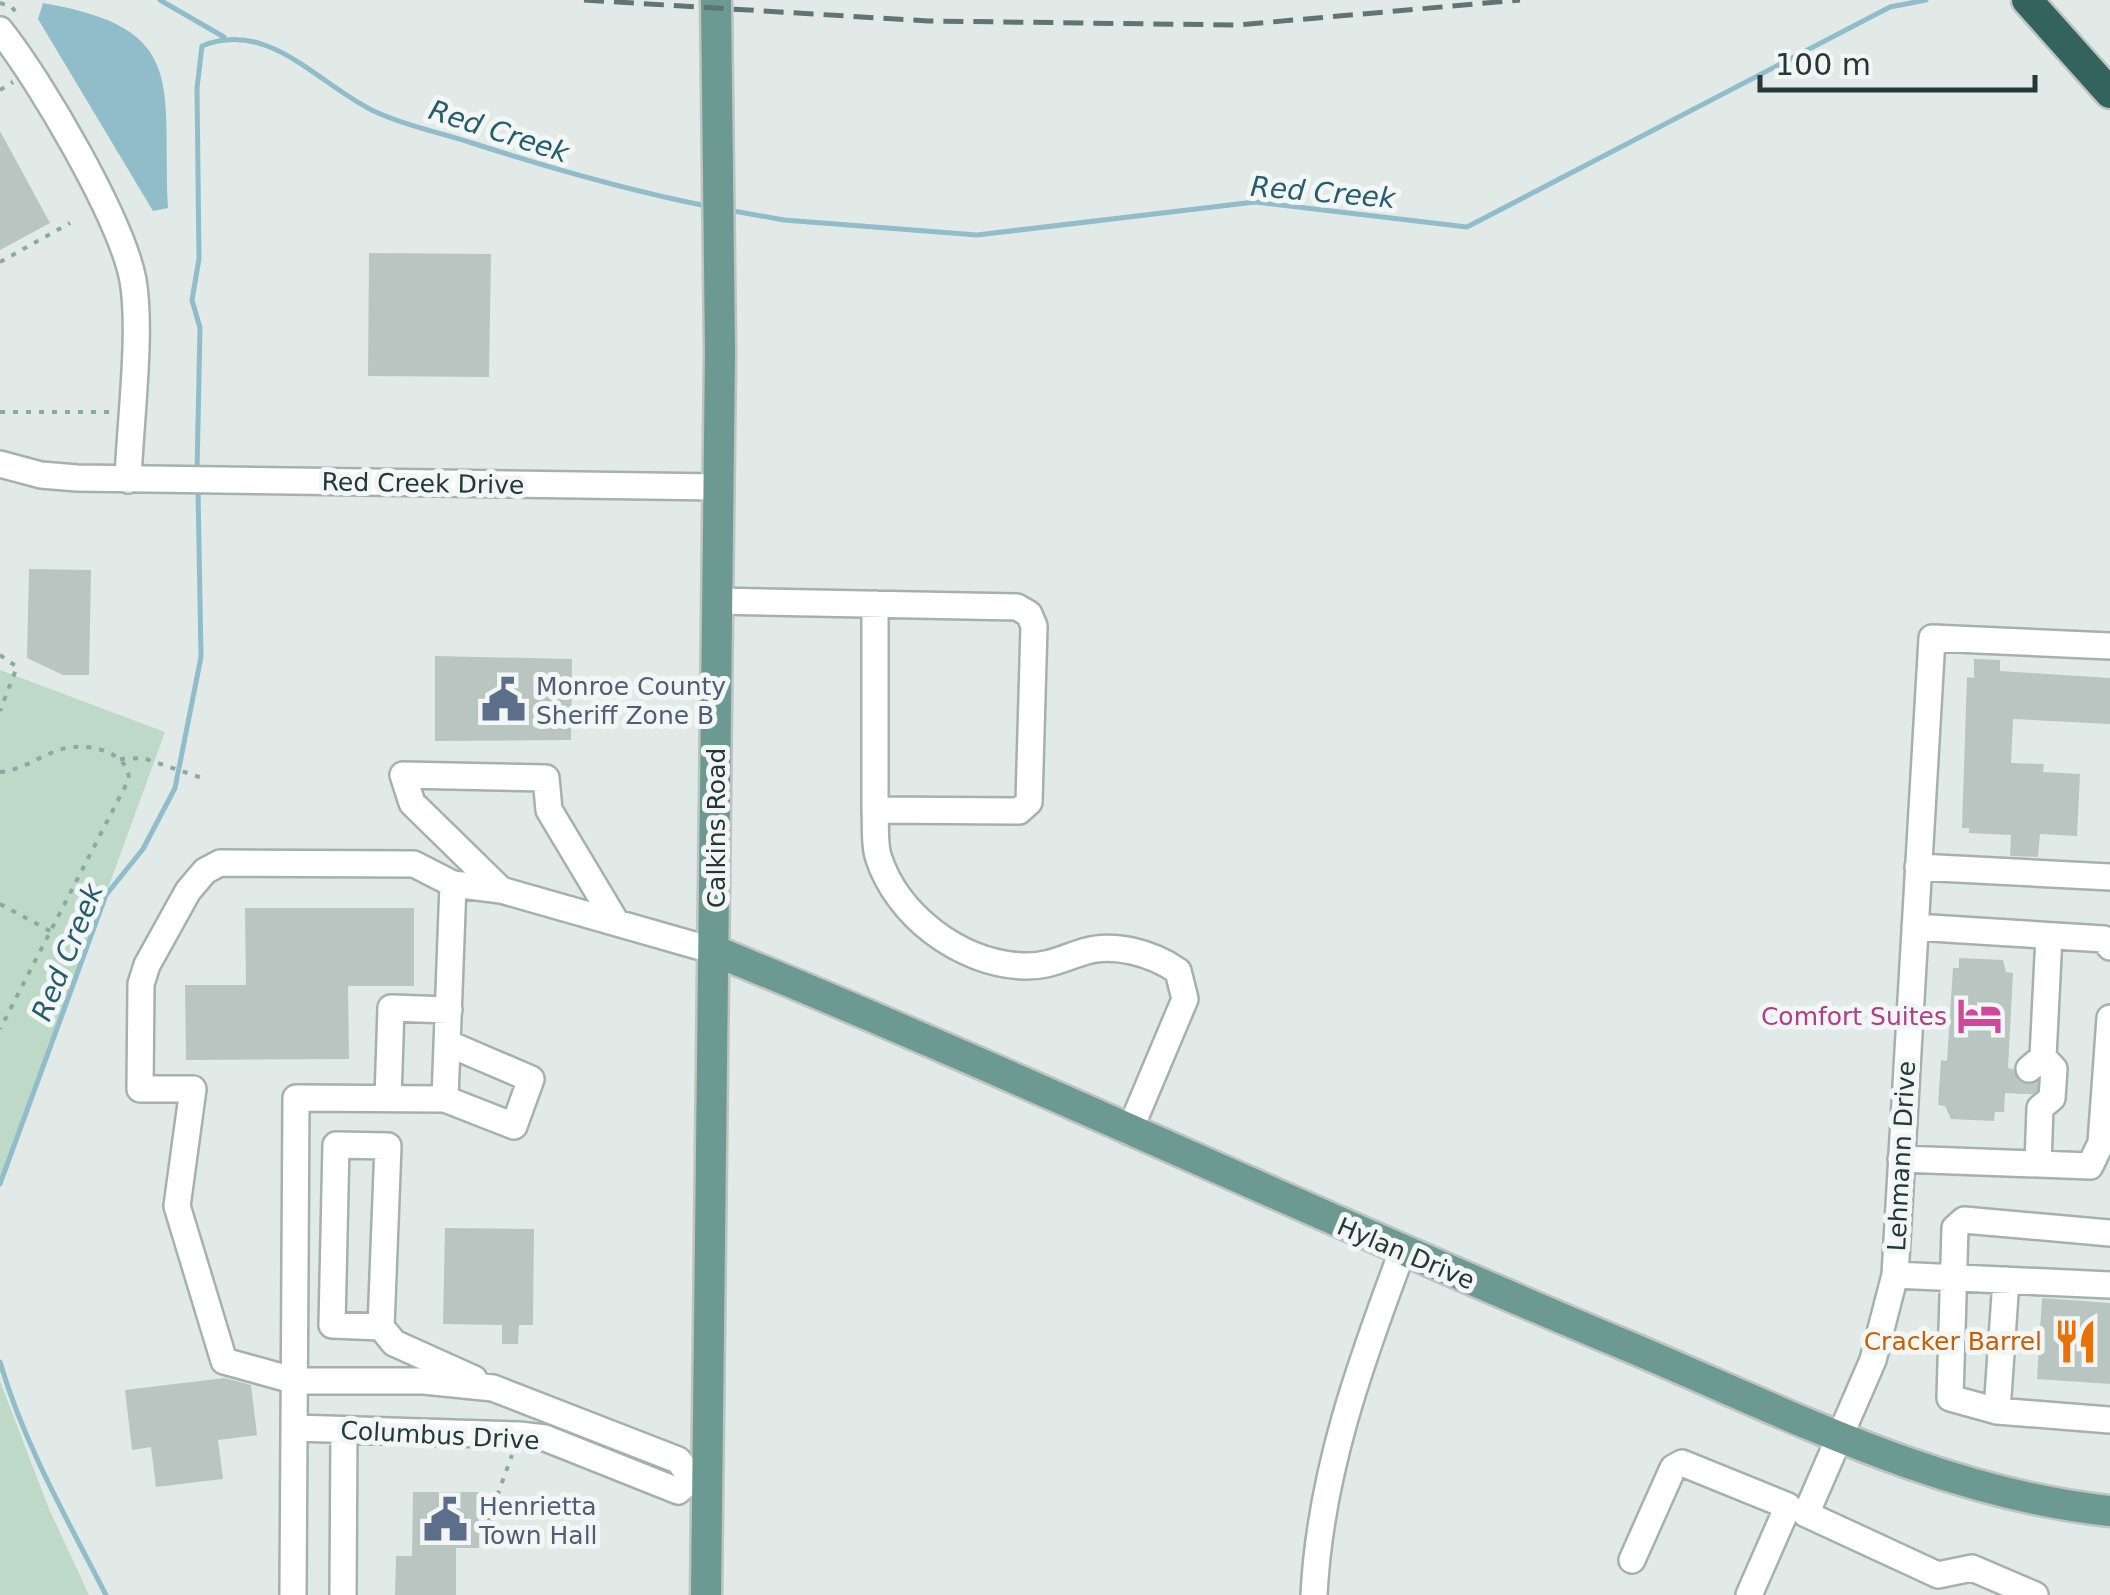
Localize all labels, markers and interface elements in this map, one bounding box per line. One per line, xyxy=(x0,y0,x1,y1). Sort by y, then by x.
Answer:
scale bar xyxy=(1760,30,2035,92)
text: 100 m xyxy=(1775,47,1871,82)
water label: Red Creek xyxy=(425,93,575,170)
water label: Red Creek xyxy=(1249,170,1398,215)
street label: Red Creek Drive xyxy=(322,467,524,500)
place label: Monroe County Sheriff Zone B xyxy=(536,672,726,730)
public building icon: Monroe County Sheriff Zone B xyxy=(479,676,527,724)
street label: Calkins Road xyxy=(702,748,731,908)
water label: Red Creek xyxy=(25,877,111,1026)
hotel icon: Comfort Suites xyxy=(1956,992,2004,1040)
place label: Comfort Suites xyxy=(1761,1002,1947,1031)
street label: Lehmann Drive xyxy=(1882,1060,1921,1252)
street label: Hylan Drive xyxy=(1333,1212,1479,1295)
restaurant icon: Cracker Barrel xyxy=(2051,1317,2099,1365)
place label: Cracker Barrel xyxy=(1864,1327,2042,1356)
street label: Columbus Drive xyxy=(340,1416,540,1455)
place label: Henrietta Town Hall xyxy=(478,1492,598,1550)
public building icon: Henrietta Town Hall xyxy=(422,1496,470,1544)

